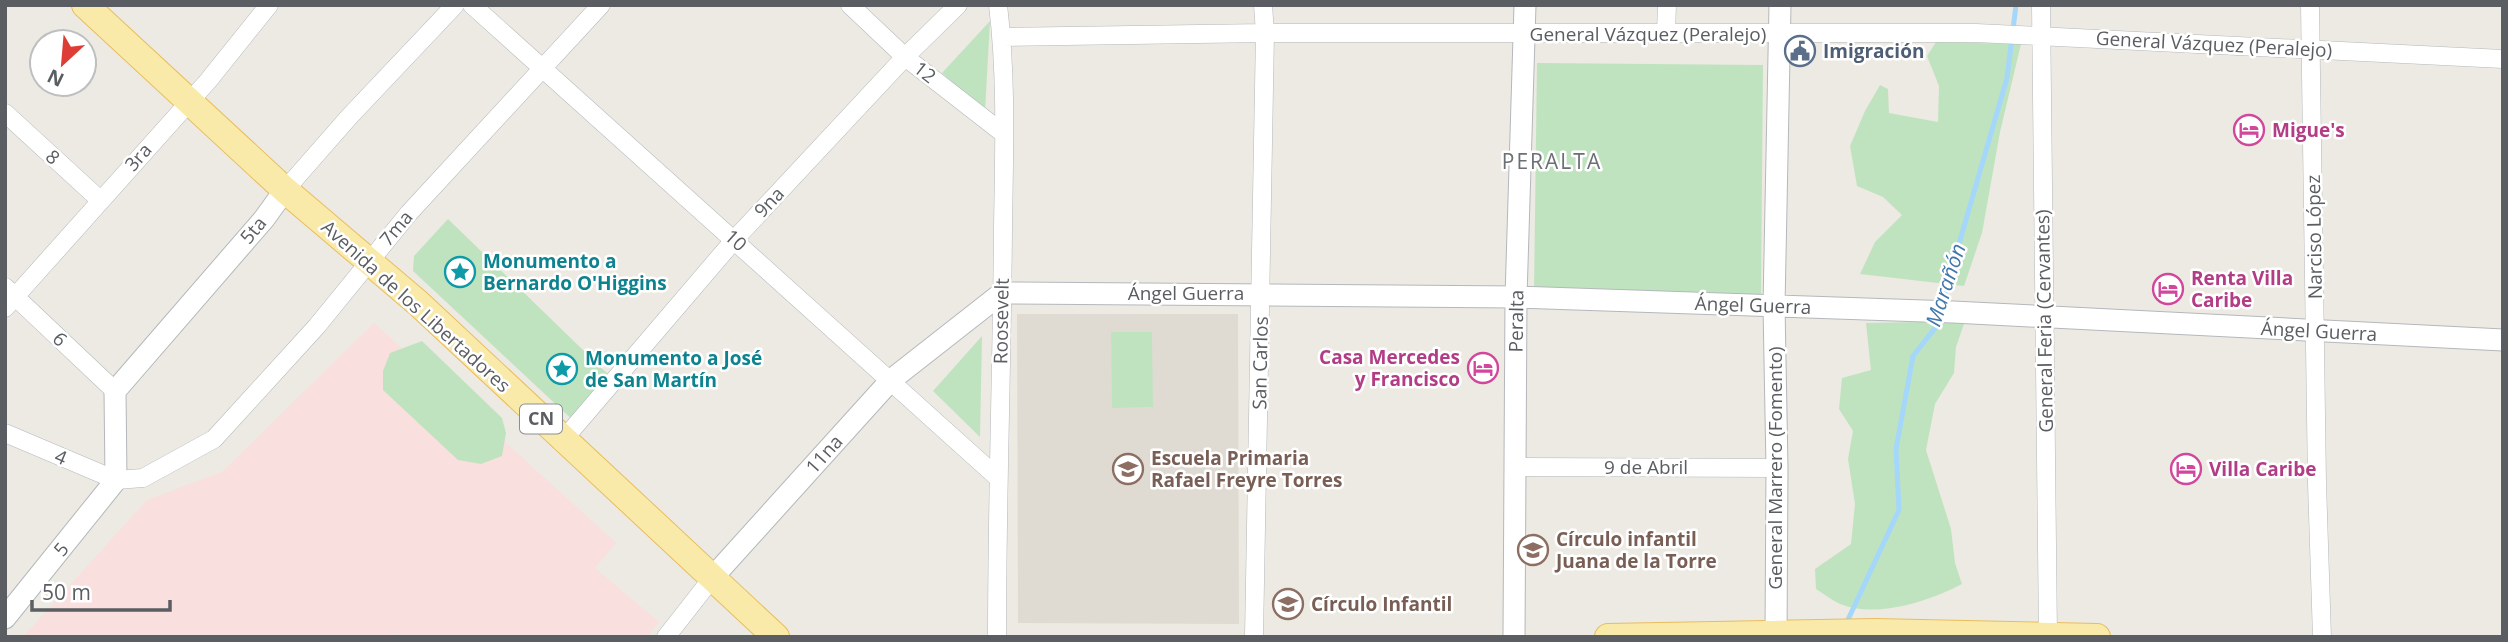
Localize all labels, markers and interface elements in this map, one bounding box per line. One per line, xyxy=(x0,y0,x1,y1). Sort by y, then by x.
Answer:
street label: General Vázquez (Peralejo) xyxy=(1530,21,1766,47)
street label: General Vázquez (Peralejo) xyxy=(2095,25,2333,63)
north arrow xyxy=(28,28,98,98)
public building icon: Imigración xyxy=(1783,34,1817,68)
place label: Imigración xyxy=(1823,38,1924,64)
street label: 12 xyxy=(908,55,942,89)
text: N xyxy=(43,63,68,93)
hotel icon: Migue's xyxy=(2232,113,2266,147)
place label: Migue's xyxy=(2272,117,2345,143)
street label: 3ra xyxy=(119,137,157,177)
street label: 8 xyxy=(40,144,66,170)
district label: PERALTA xyxy=(1502,147,1602,175)
street label: Narciso López xyxy=(2300,174,2328,299)
street label: 9na xyxy=(748,181,790,223)
street label: 7ma xyxy=(374,205,418,251)
street label: General Feria (Cervantes) xyxy=(2029,209,2059,433)
street label: 5ta xyxy=(234,211,272,249)
street label: Avenida de los Libertadores xyxy=(316,214,516,398)
street label: 10 xyxy=(719,223,753,257)
water label: Marañón xyxy=(1919,240,1972,330)
place label: Monumento a Bernardo O'Higgins xyxy=(483,248,667,296)
place icon: Monumento a Bernardo O'Higgins xyxy=(443,255,477,289)
place label: Renta Villa Caribe xyxy=(2191,265,2293,313)
hotel icon: Renta Villa Caribe xyxy=(2151,272,2185,306)
street label: Roosevelt xyxy=(987,278,1015,364)
street label: Ángel Guerra xyxy=(1128,280,1244,306)
street label: Peralta xyxy=(1502,289,1530,353)
street label: Ángel Guerra xyxy=(1694,290,1812,320)
street label: Ángel Guerra xyxy=(2260,315,2378,347)
street label: San Carlos xyxy=(1246,316,1274,410)
street label: 6 xyxy=(47,326,73,352)
place label: Casa Mercedes y Francisco xyxy=(1319,344,1460,392)
place label: Monumento a José de San Martín xyxy=(585,345,762,393)
street label: General Marrero (Fomento) xyxy=(1762,346,1788,590)
hotel icon: Casa Mercedes y Francisco xyxy=(1466,351,1500,385)
place icon: Monumento a José de San Martín xyxy=(545,352,579,386)
road number: CN xyxy=(520,404,562,433)
street label: 11na xyxy=(800,429,848,479)
street label: 4 xyxy=(51,443,71,471)
place label: Escuela Primaria Rafael Freyre Torres xyxy=(1151,445,1342,493)
school or university icon: Escuela Primaria Rafael Freyre Torres xyxy=(1111,452,1145,486)
hotel icon: Villa Caribe xyxy=(2169,452,2203,486)
street label: 9 de Abril xyxy=(1604,454,1688,480)
place label: Villa Caribe xyxy=(2209,456,2316,482)
place label: Círculo infantil Juana de la Torre xyxy=(1554,526,1717,574)
school or university icon: Círculo infantil Juana de la Torre xyxy=(1516,533,1550,567)
street label: 5 xyxy=(47,537,75,561)
scale bar xyxy=(32,568,170,612)
text: 50 m xyxy=(42,578,91,606)
school or university icon: Círculo Infantil xyxy=(1271,587,1305,621)
place label: Círculo Infantil xyxy=(1311,591,1452,617)

